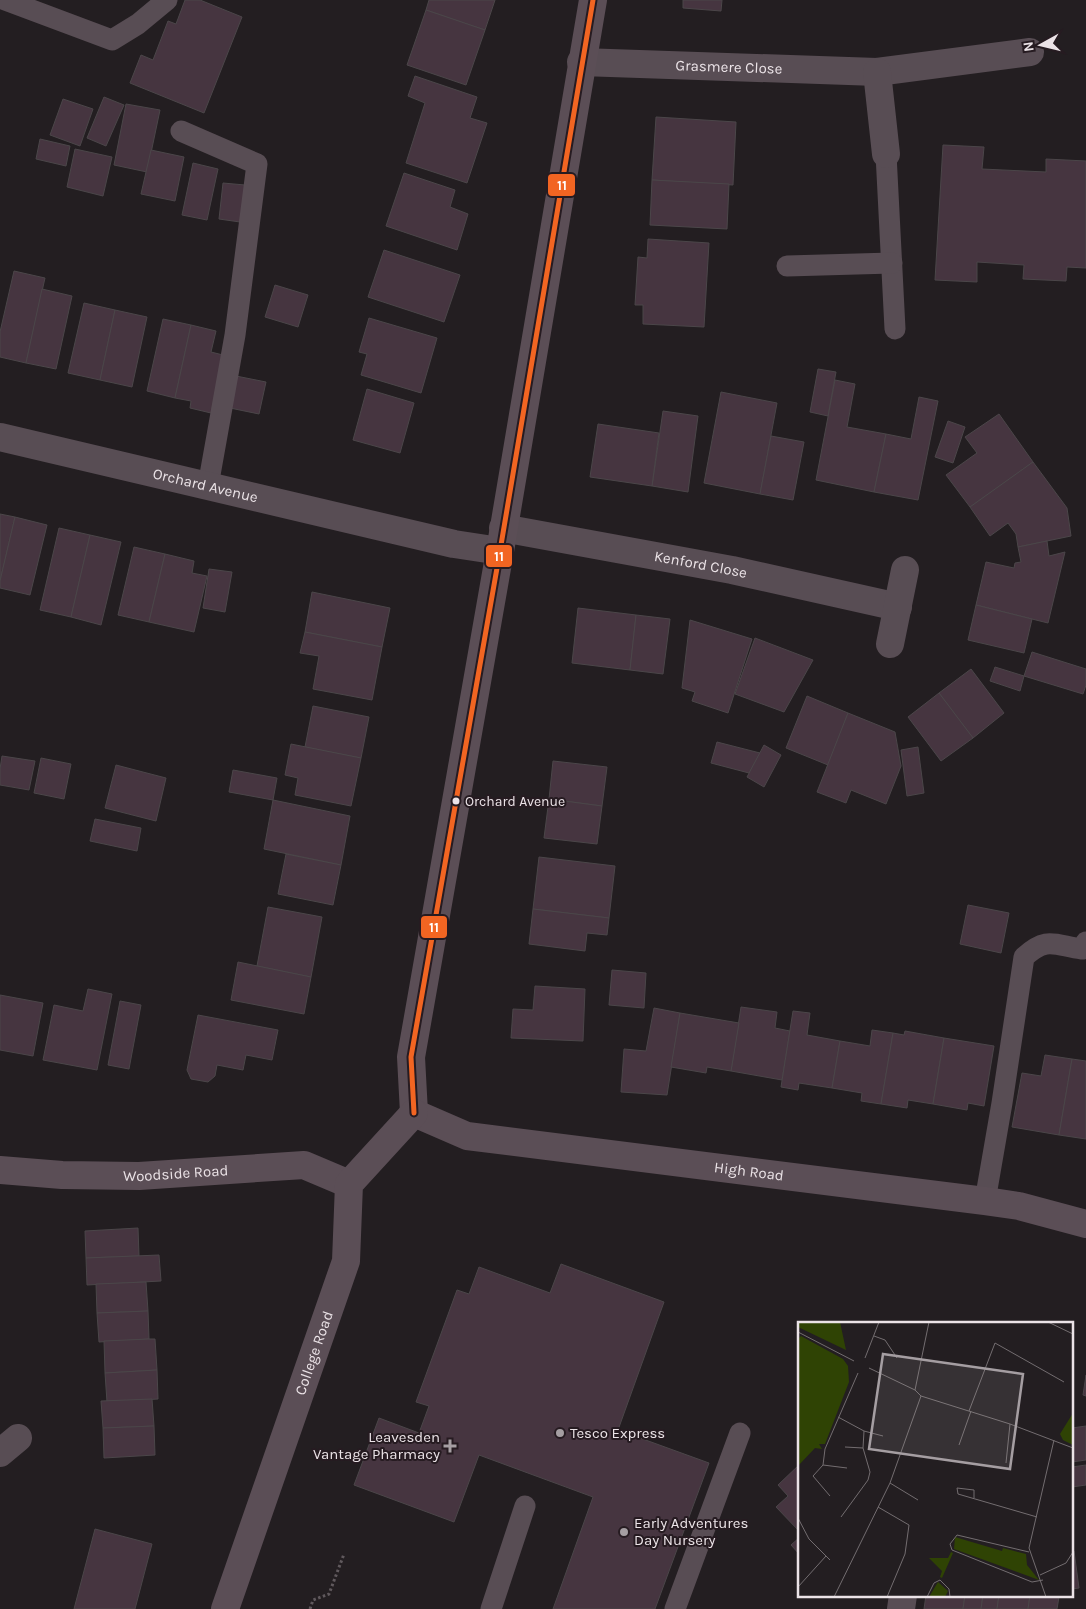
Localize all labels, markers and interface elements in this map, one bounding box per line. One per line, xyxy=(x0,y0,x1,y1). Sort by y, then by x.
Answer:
north arrow xyxy=(1016,20,1066,70)
text: N xyxy=(1020,41,1038,53)
street label: Grasmere Close xyxy=(675,56,783,78)
line badge: 11 xyxy=(547,173,576,197)
text: 11 xyxy=(557,177,567,194)
street label: Orchard Avenue xyxy=(151,464,260,506)
line badge: 11 xyxy=(485,544,513,568)
street label: Kenford Close xyxy=(653,547,749,582)
text: 11 xyxy=(494,548,504,565)
place label: Orchard Avenue xyxy=(465,793,565,810)
marker: Orchard Avenue xyxy=(451,796,461,806)
line badge: 11 xyxy=(420,915,448,939)
text: 11 xyxy=(429,919,439,936)
street label: High Road xyxy=(713,1158,785,1185)
street label: Woodside Road xyxy=(123,1161,229,1185)
street label: College Road xyxy=(291,1309,337,1397)
inset map xyxy=(798,1322,1074,1596)
place label: Tesco Express xyxy=(570,1424,665,1442)
marker: Tesco Express xyxy=(554,1427,566,1439)
place label: Leavesden Vantage Pharmacy xyxy=(313,1428,440,1463)
marker: Leavesden Vantage Pharmacy xyxy=(444,1440,456,1452)
place label: Early Adventures Day Nursery xyxy=(634,1514,748,1549)
marker: Early Adventures Day Nursery xyxy=(618,1526,630,1538)

